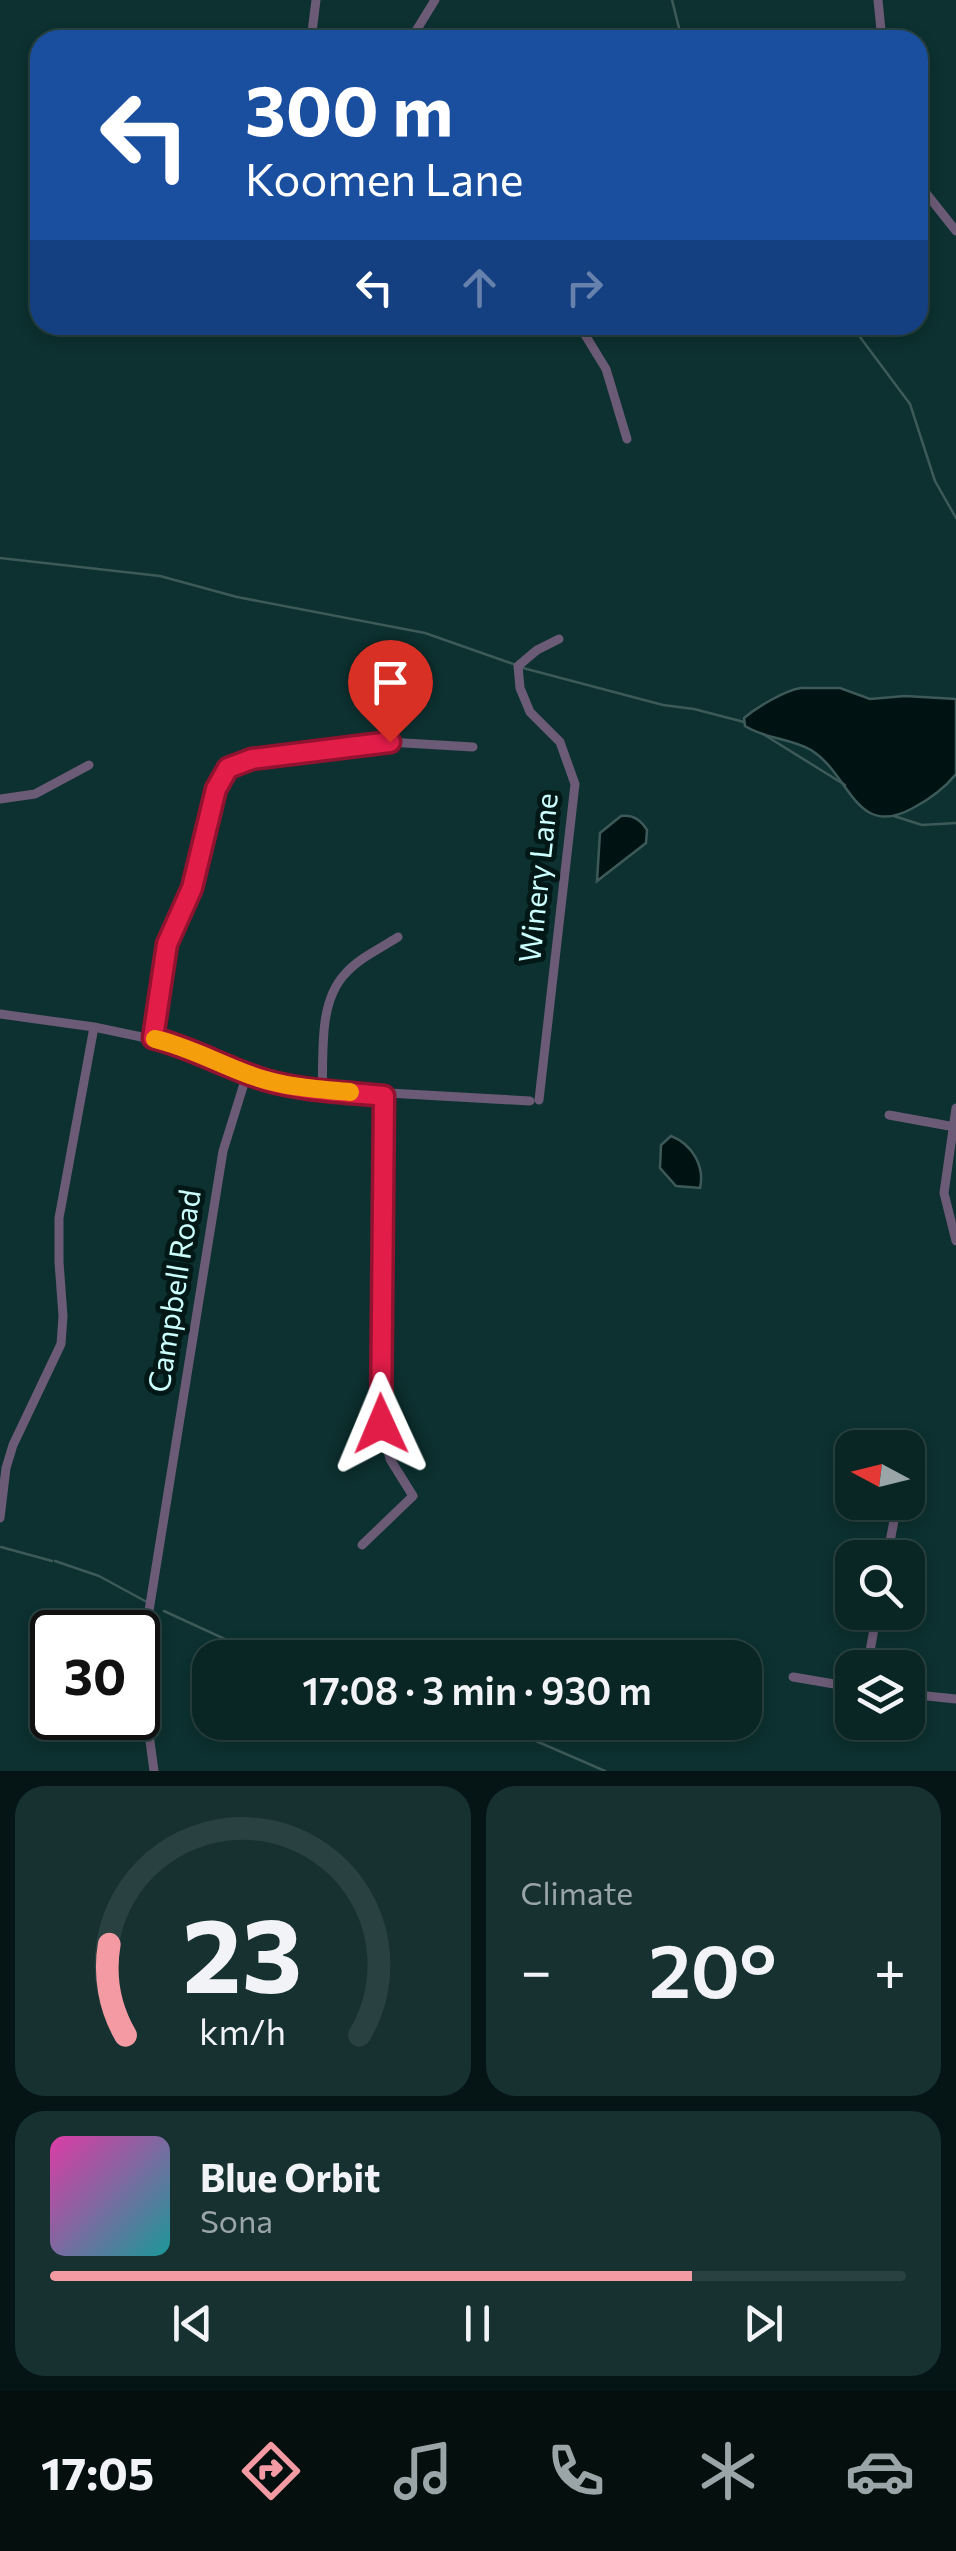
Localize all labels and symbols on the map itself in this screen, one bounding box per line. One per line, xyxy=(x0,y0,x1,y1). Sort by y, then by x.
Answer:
pin xyxy=(348,640,433,743)
street label: Winery Lane xyxy=(509,791,564,964)
street label: Campbell Road xyxy=(138,1187,207,1395)
position arrow xyxy=(329,1372,433,1476)
north arrow xyxy=(835,1430,925,1520)
speed limit sign: 30 xyxy=(30,1610,160,1740)

